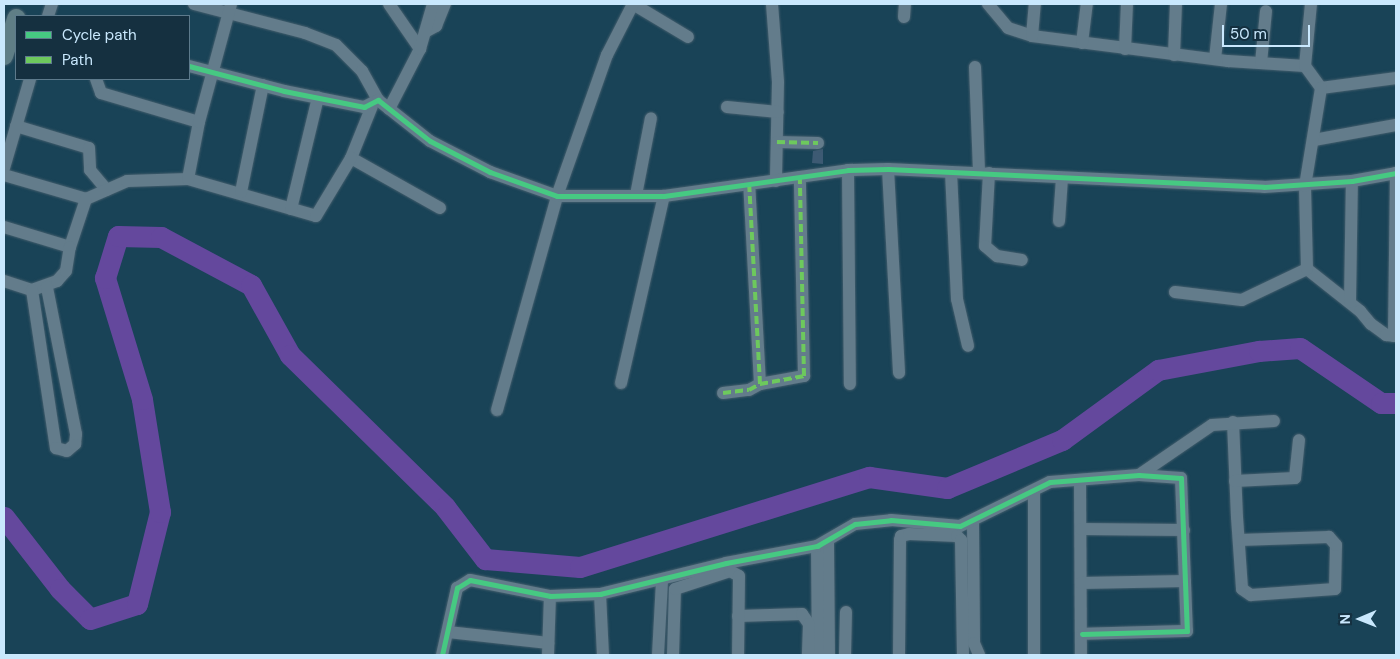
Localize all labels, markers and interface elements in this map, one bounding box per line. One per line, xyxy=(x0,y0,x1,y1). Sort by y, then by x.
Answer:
legend xyxy=(15,15,190,80)
scale bar xyxy=(1225,15,1312,47)
text: 50 m xyxy=(1230,24,1267,44)
text: Cycle path xyxy=(62,25,137,45)
text: Path xyxy=(62,50,93,70)
north arrow xyxy=(1335,594,1385,644)
text: N xyxy=(1336,614,1354,625)

